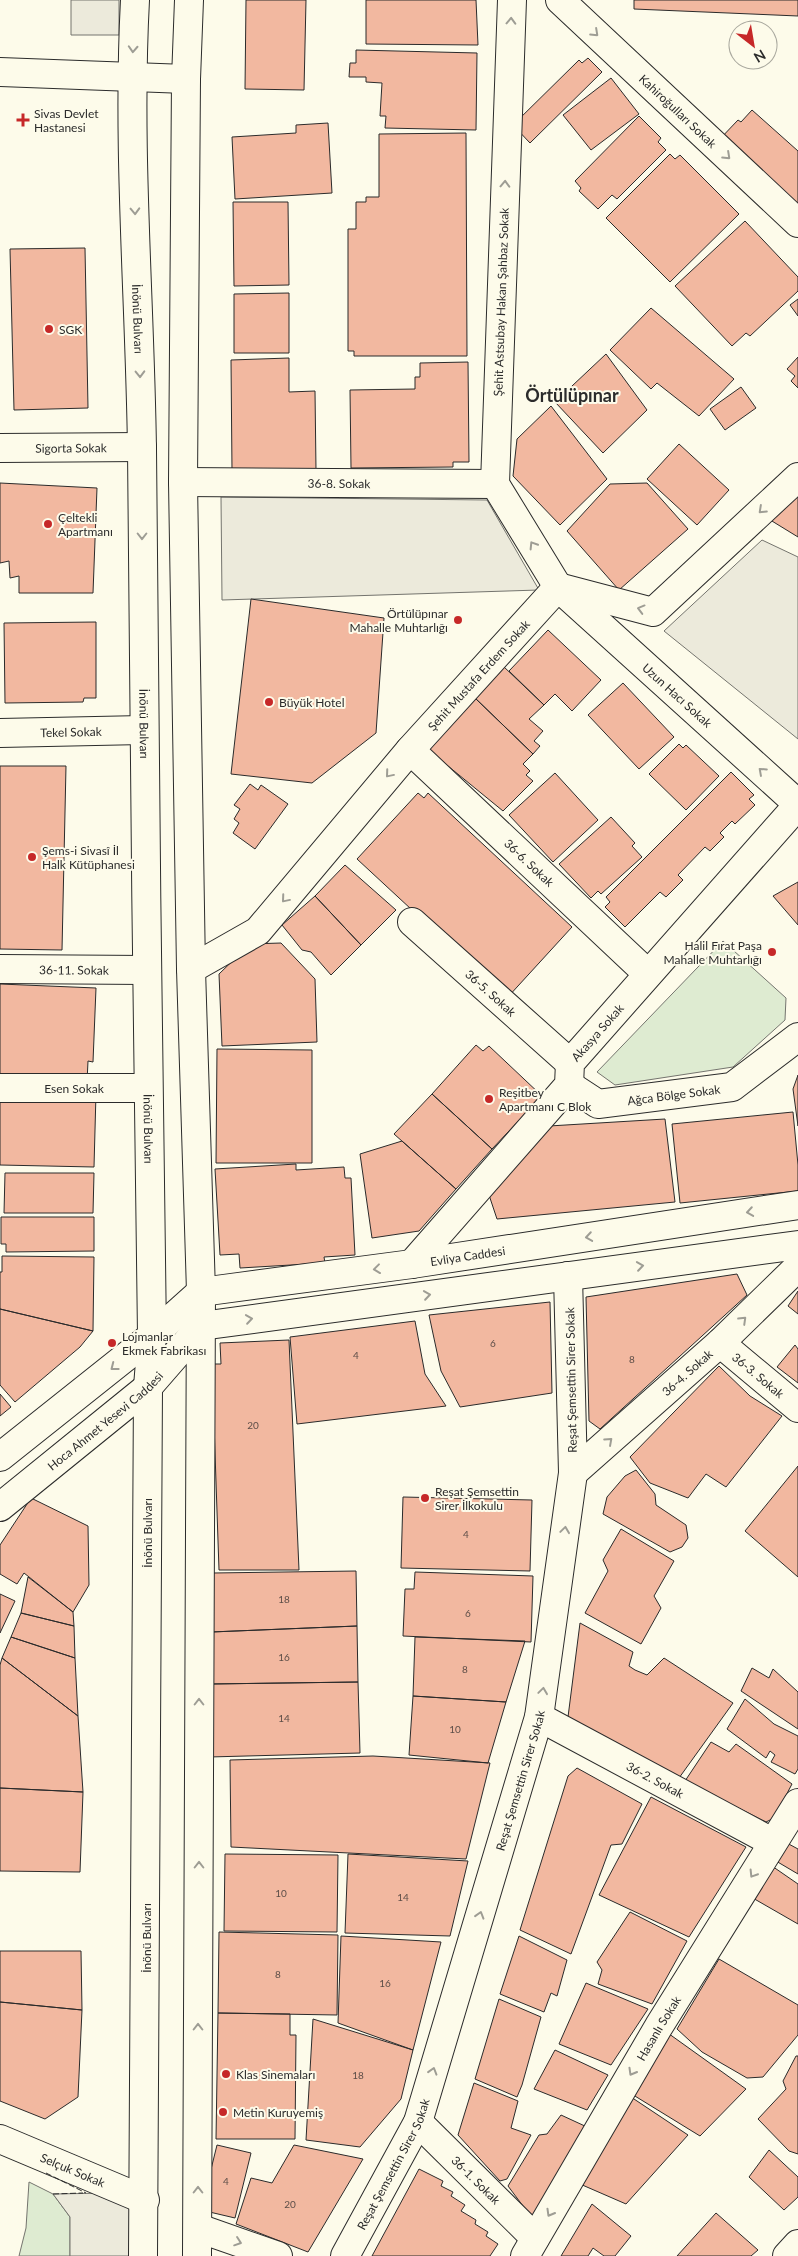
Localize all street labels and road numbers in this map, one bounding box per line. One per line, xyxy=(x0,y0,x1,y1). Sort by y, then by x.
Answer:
street label: Kahiroğulları Sokak xyxy=(636,71,721,151)
street label: Şehit Astsubay Hakan Şahbaz Sokak xyxy=(490,206,512,397)
street label: İnönü Bulvarı xyxy=(129,284,147,354)
street label: Sigorta Sokak xyxy=(35,440,108,455)
street label: 36-8. Sokak xyxy=(308,475,371,491)
street label: Şehit Mustafa Erdem Sokak xyxy=(424,616,533,733)
street label: Uzun Hacı Sokak xyxy=(639,660,716,731)
street label: İnönü Bulvarı xyxy=(137,689,152,759)
street label: Tekel Sokak xyxy=(40,723,103,740)
street label: 36-6. Sokak xyxy=(501,835,558,890)
street label: 36-11. Sokak xyxy=(39,962,110,977)
street label: 36-5. Sokak xyxy=(463,966,520,1020)
street label: Akasya Sokak xyxy=(568,1000,627,1064)
street label: Esen Sokak xyxy=(44,1081,105,1096)
street label: Ağca Bölge Sokak xyxy=(626,1081,722,1108)
street label: İnönü Bulvarı xyxy=(141,1094,157,1164)
street label: Evliya Caddesi xyxy=(429,1242,506,1269)
street label: Reşat Şemsettin Sirer Sokak xyxy=(562,1306,580,1453)
street label: 36-4. Sokak xyxy=(658,1345,716,1399)
street label: 36-3. Sokak xyxy=(729,1349,788,1401)
street label: Hoca Ahmet Yesevi Caddesi xyxy=(44,1368,166,1473)
street label: İnönü Bulvarı xyxy=(140,1498,155,1568)
street label: Reşat Şemsettin Sirer Sokak xyxy=(492,1709,547,1852)
street label: 36-2. Sokak xyxy=(624,1758,687,1801)
street label: İnönü Bulvarı xyxy=(139,1903,154,1973)
street label: Hasanlı Sokak xyxy=(633,1992,684,2063)
street label: Reşat Şemsettin Sirer Sokak xyxy=(353,2096,432,2232)
street label: Selçuk Sokak xyxy=(38,2149,108,2190)
street label: 36-1. Sokak xyxy=(449,2152,504,2208)

